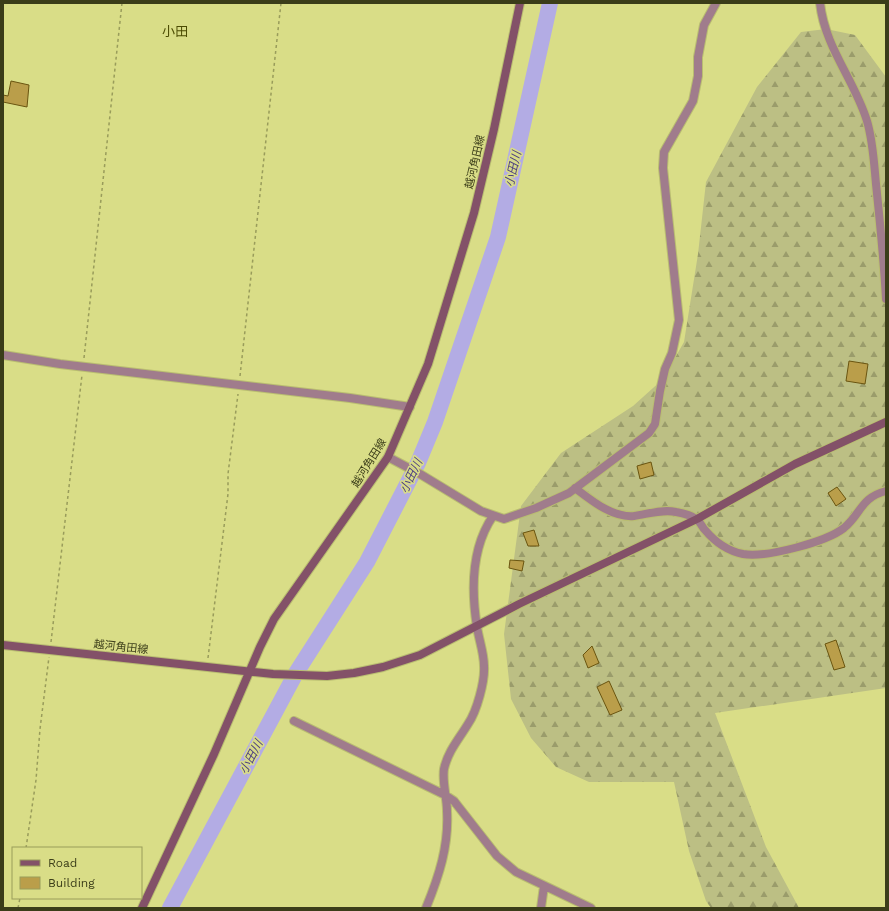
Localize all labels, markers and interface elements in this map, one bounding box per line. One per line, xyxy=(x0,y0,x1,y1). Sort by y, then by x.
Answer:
district label: 小田 xyxy=(162,24,188,39)
street label: 越河角田線 xyxy=(462,134,488,190)
water label: 小田川 xyxy=(502,148,524,188)
street label: 越河角田線 xyxy=(349,436,389,490)
water label: 小田川 xyxy=(397,455,426,495)
street label: 越河角田線 xyxy=(93,638,149,656)
water label: 小田川 xyxy=(236,736,267,776)
legend xyxy=(12,847,142,899)
text: Road xyxy=(48,856,77,870)
text: Building xyxy=(48,876,95,890)

